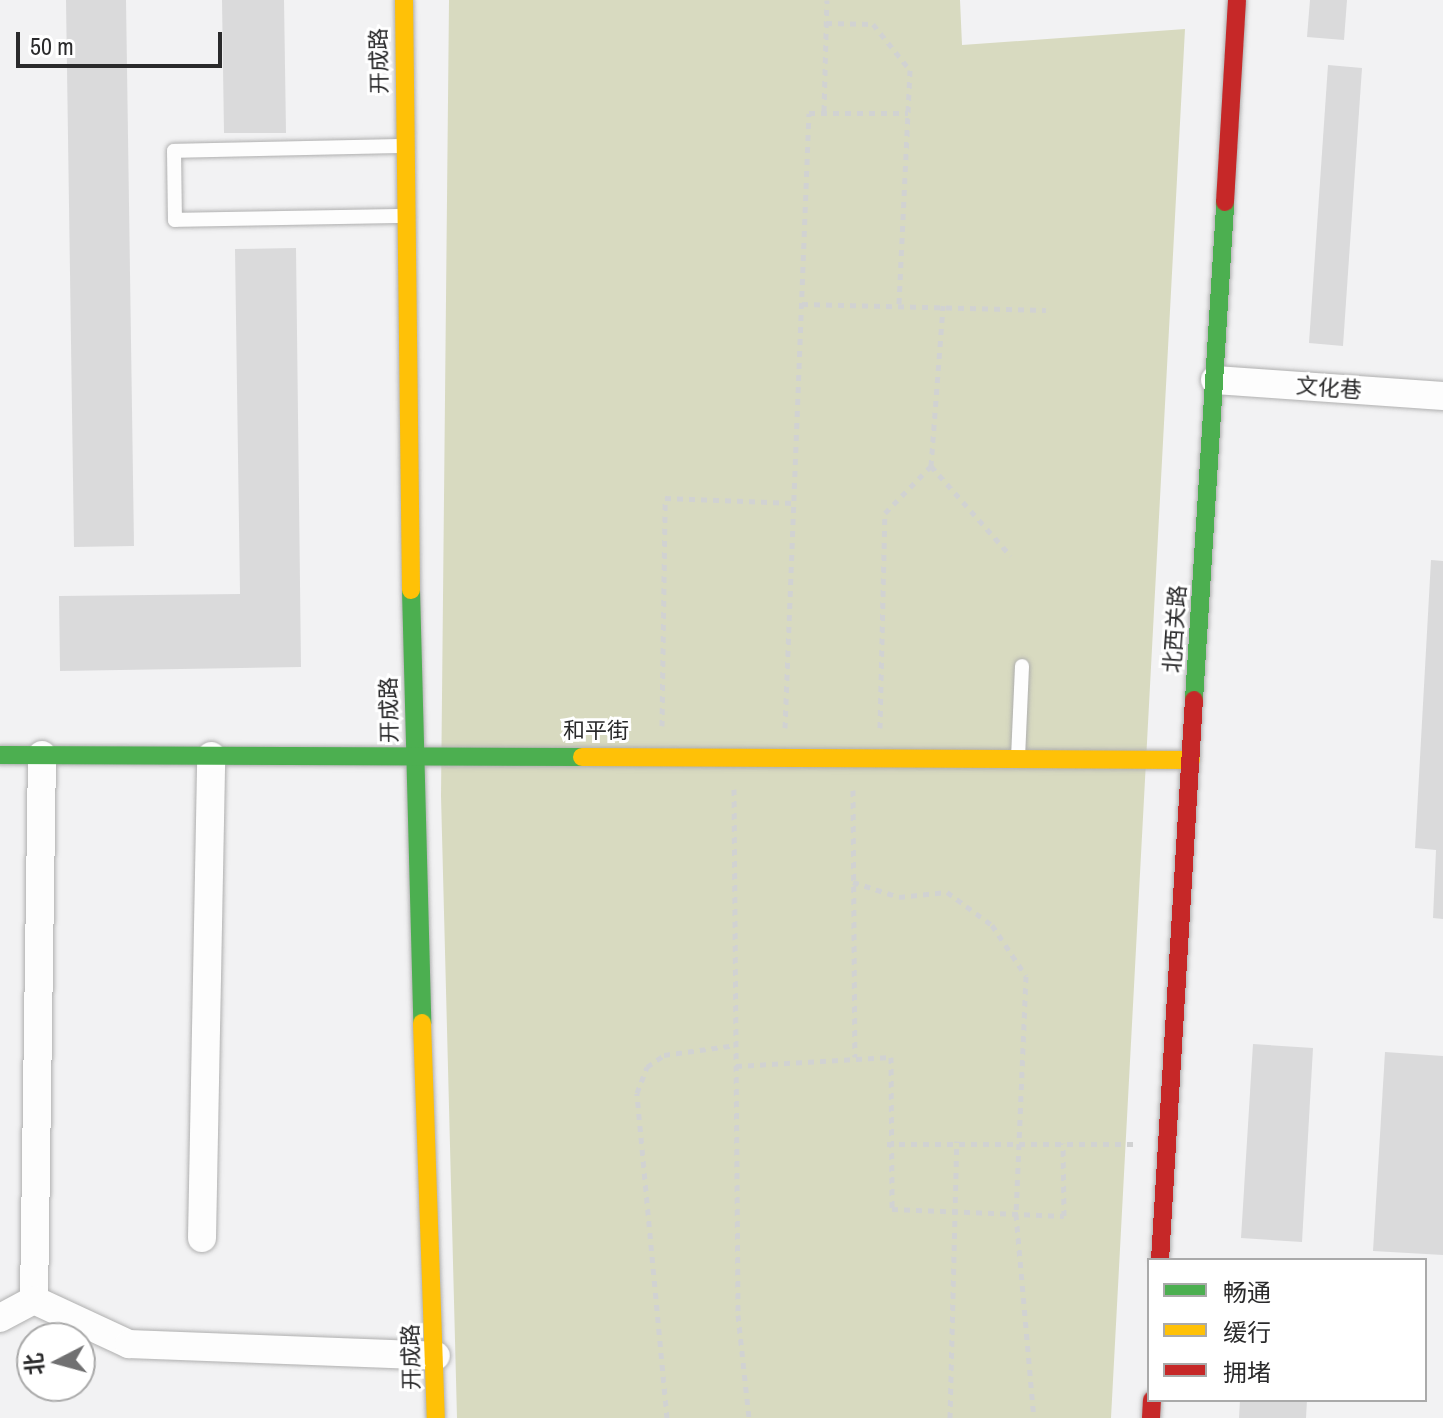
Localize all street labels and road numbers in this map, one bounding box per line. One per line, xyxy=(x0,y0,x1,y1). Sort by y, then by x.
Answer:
street label: 开成路 xyxy=(365,28,393,94)
street label: 文化巷 xyxy=(1295,373,1363,403)
street label: 北西关路 xyxy=(1159,584,1191,674)
street label: 开成路 xyxy=(375,677,403,743)
street label: 和平街 xyxy=(563,718,629,744)
street label: 开成路 xyxy=(397,1324,425,1390)

